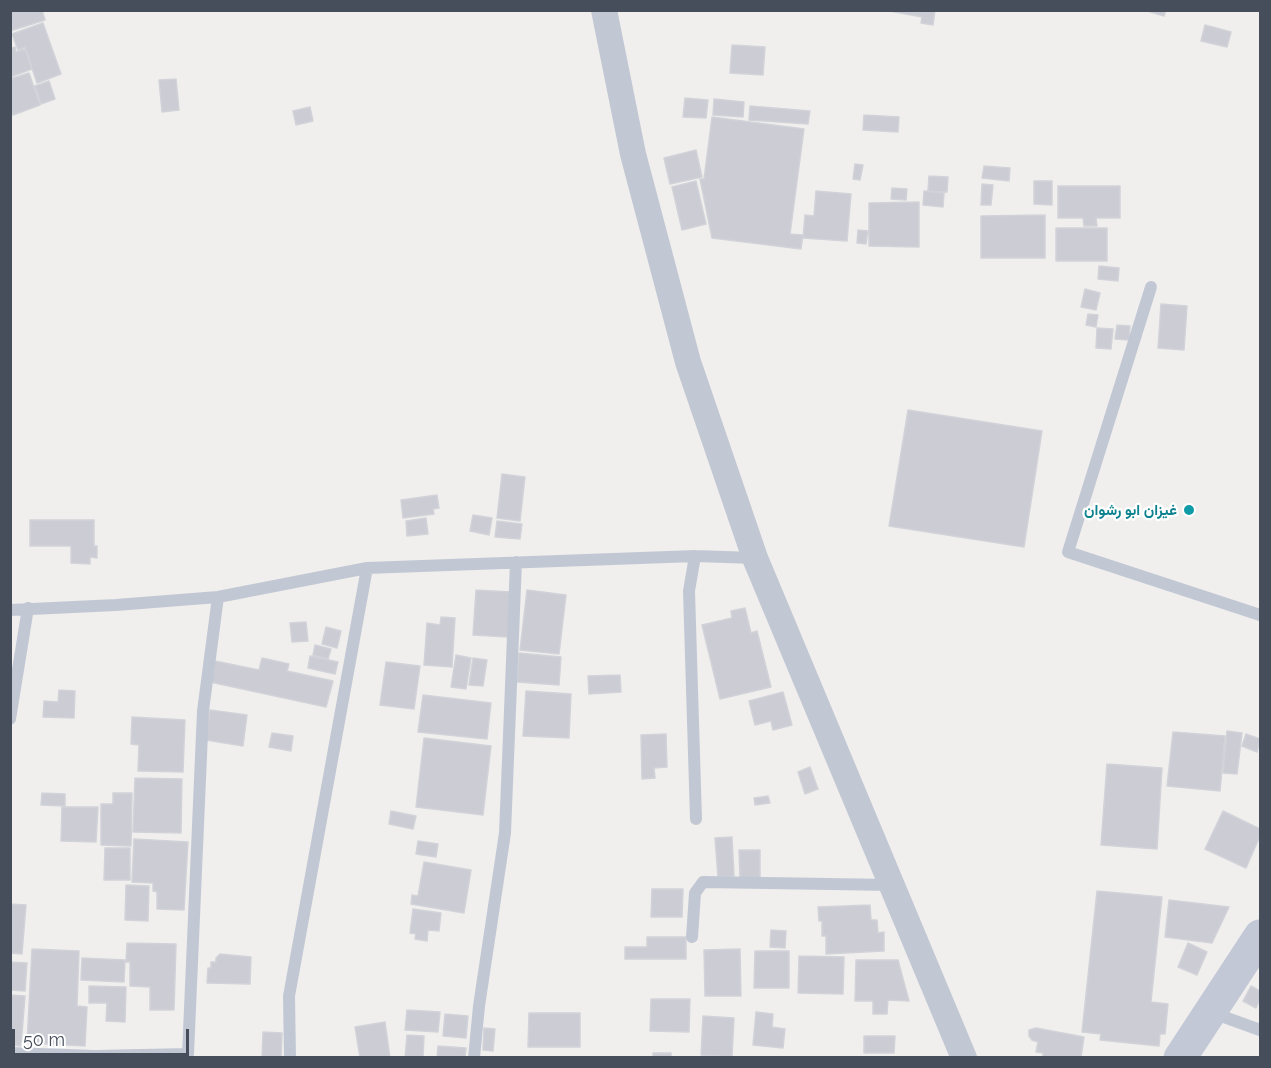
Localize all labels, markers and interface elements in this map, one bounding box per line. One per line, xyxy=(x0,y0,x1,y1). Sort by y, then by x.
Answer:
place label: غيزان ابو رشوان xyxy=(1084,501,1177,519)
marker: غيزان ابو رشوان xyxy=(1182,503,1196,517)
scale bar xyxy=(15,1017,192,1055)
text: 50 m xyxy=(23,1029,65,1050)

